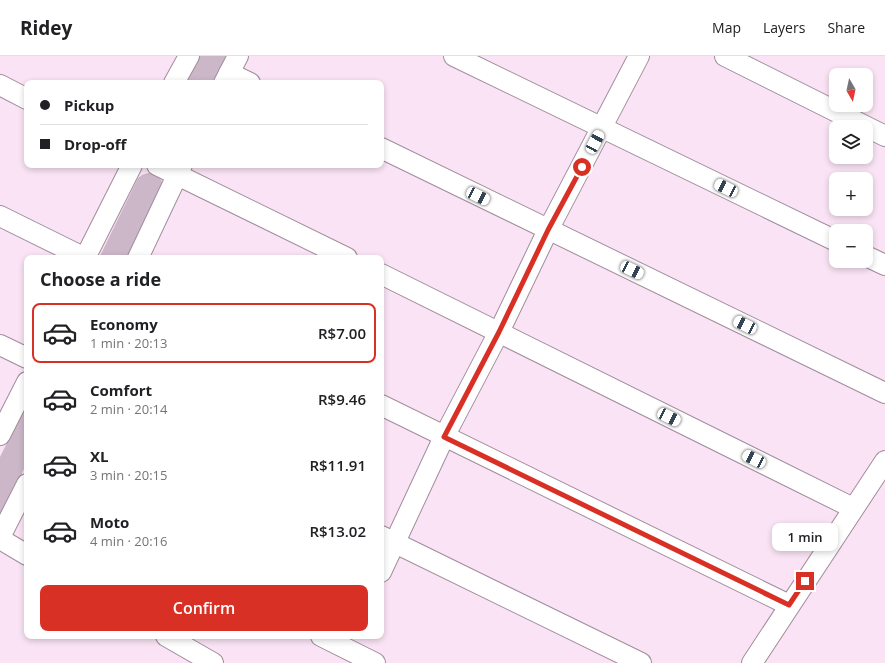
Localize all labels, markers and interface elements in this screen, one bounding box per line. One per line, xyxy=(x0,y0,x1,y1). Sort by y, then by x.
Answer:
text: Ridey xyxy=(20,15,72,41)
text: Map xyxy=(712,18,741,37)
text: Layers xyxy=(763,18,805,37)
text: Share xyxy=(827,18,865,37)
north arrow xyxy=(829,68,873,112)
map controls xyxy=(829,68,873,268)
text: Pickup xyxy=(64,95,114,115)
button: layers xyxy=(829,120,873,164)
car xyxy=(584,129,606,155)
text: Drop-off xyxy=(64,134,126,154)
route start xyxy=(573,158,591,176)
button: + xyxy=(829,172,873,216)
car xyxy=(713,177,739,199)
car xyxy=(465,185,491,207)
button: − xyxy=(829,224,873,268)
car xyxy=(619,259,645,281)
text: Choose a ride xyxy=(40,267,161,291)
text: Economy xyxy=(90,314,158,334)
car xyxy=(732,314,758,336)
icon: car xyxy=(42,315,78,351)
text: R$7.00 xyxy=(318,323,366,343)
text: 1 min · 20:13 xyxy=(90,334,167,352)
text: Comfort xyxy=(90,380,152,400)
icon: car xyxy=(42,381,78,417)
text: R$9.46 xyxy=(318,389,366,409)
text: 2 min · 20:14 xyxy=(90,400,167,418)
car xyxy=(656,406,682,428)
text: XL xyxy=(90,446,108,466)
icon: car xyxy=(42,447,78,483)
car xyxy=(741,448,767,470)
text: R$11.91 xyxy=(309,455,366,475)
text: 3 min · 20:15 xyxy=(90,466,167,484)
text: Moto xyxy=(90,512,129,532)
icon: car xyxy=(42,513,78,549)
text: R$13.02 xyxy=(309,521,366,541)
callout: 1 min xyxy=(772,523,838,551)
text: 1 min xyxy=(787,528,823,546)
text: 4 min · 20:16 xyxy=(90,532,167,550)
route end xyxy=(796,572,814,590)
button: Confirm xyxy=(40,585,368,631)

